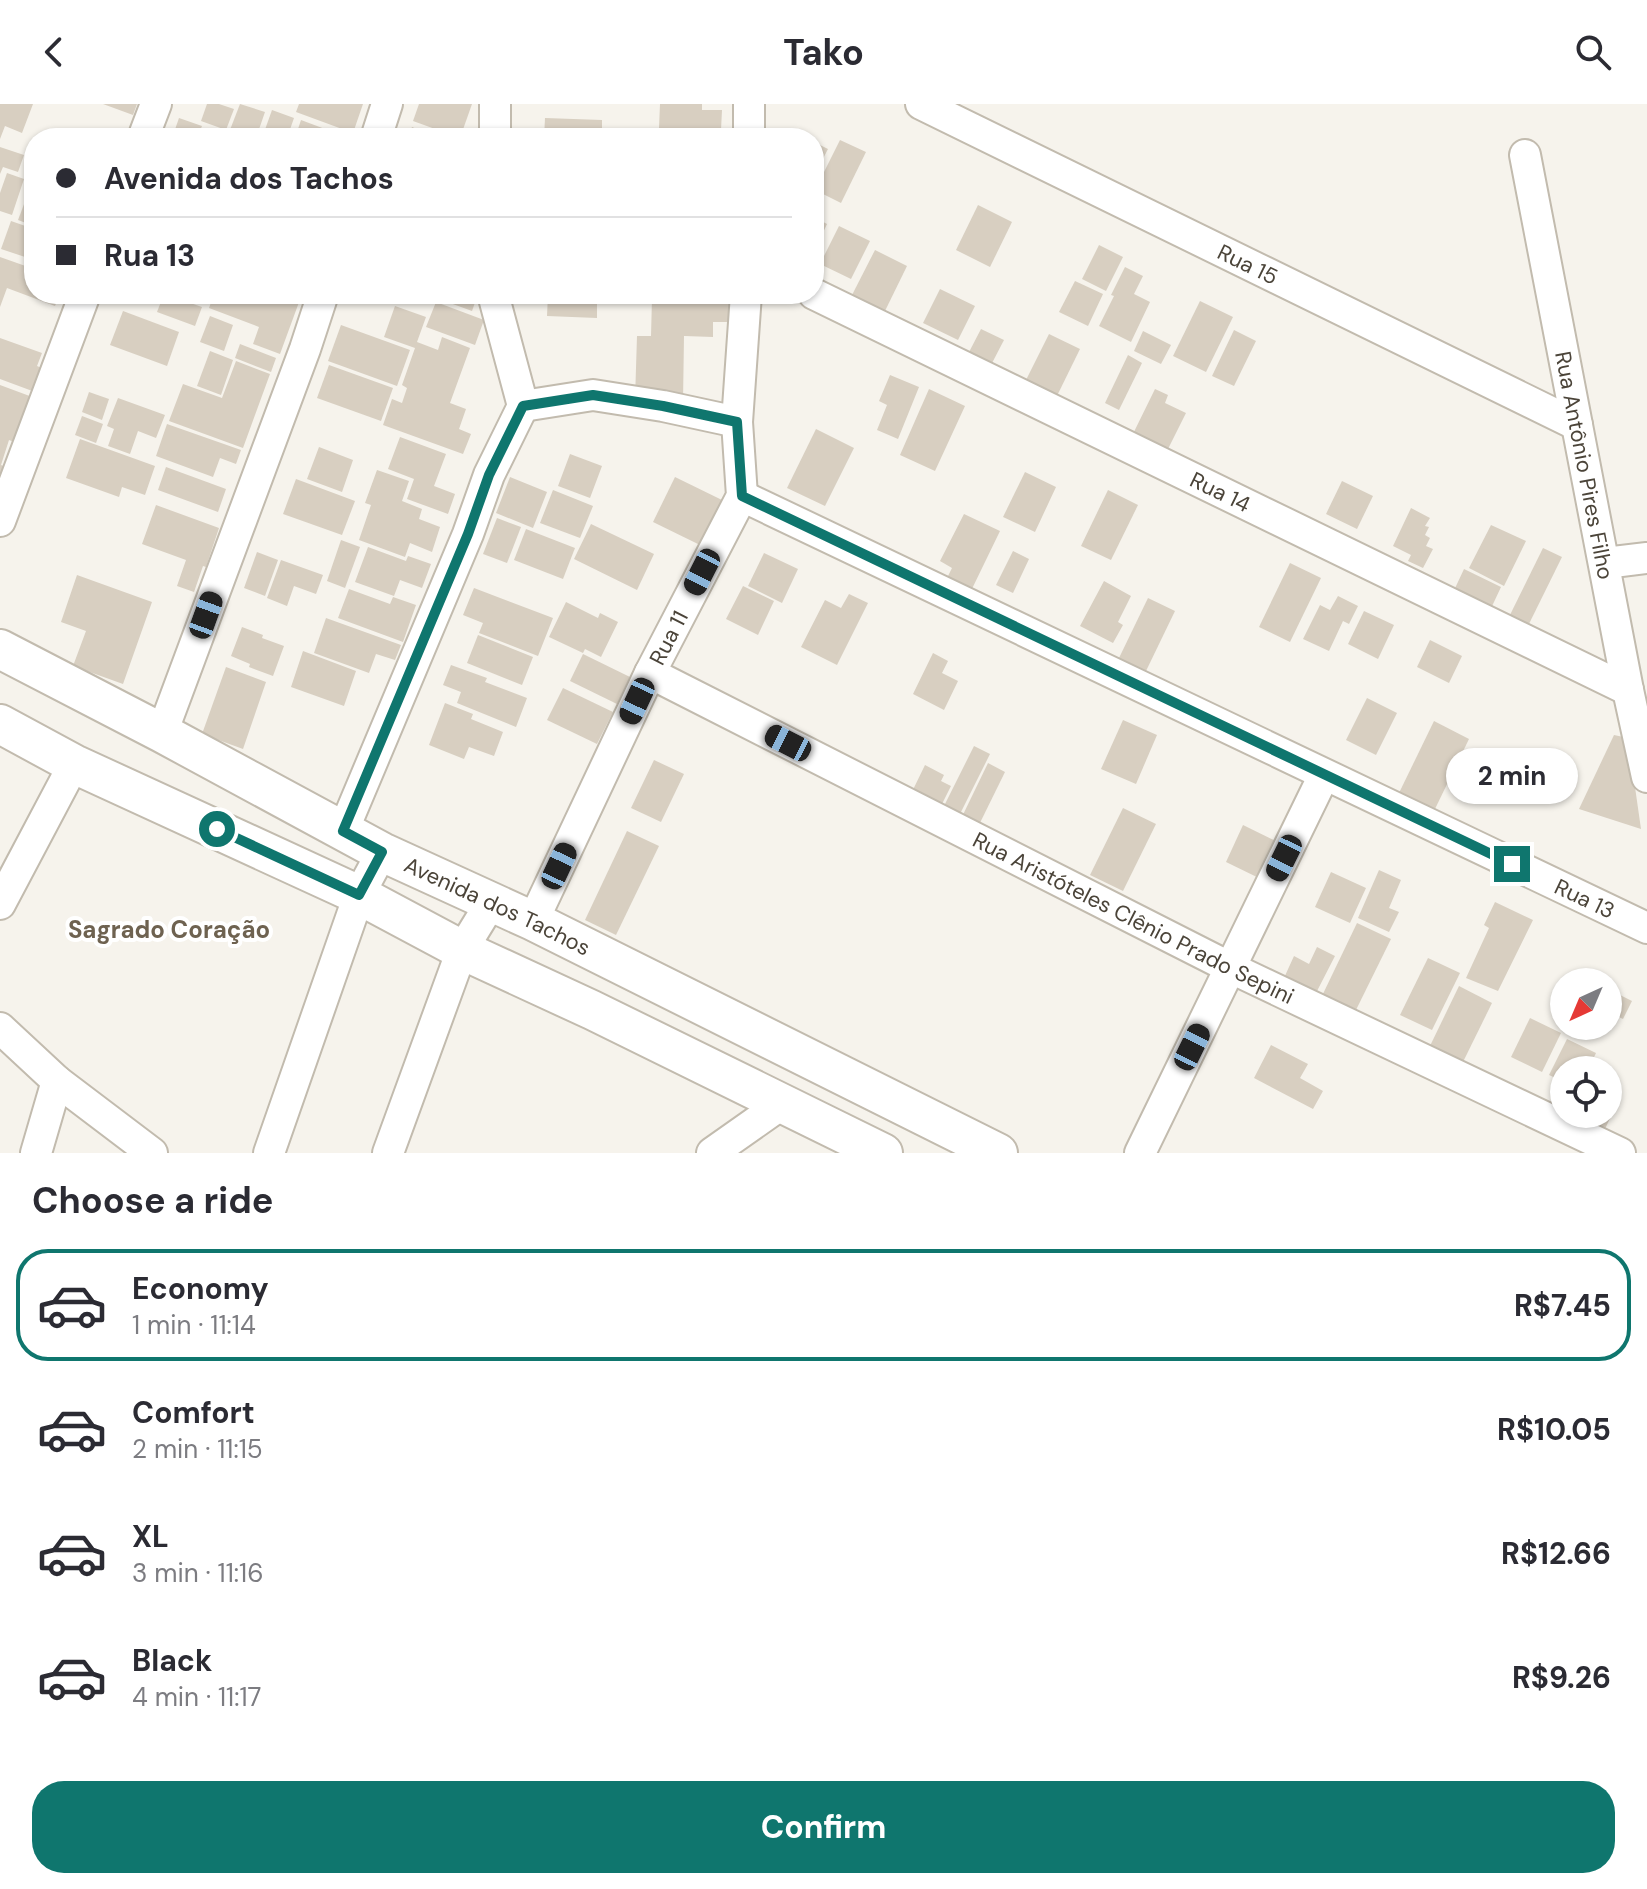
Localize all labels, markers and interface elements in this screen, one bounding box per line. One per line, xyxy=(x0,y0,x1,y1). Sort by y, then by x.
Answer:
text: Tako xyxy=(783,29,864,76)
icon: back xyxy=(32,30,76,74)
icon: search xyxy=(1571,30,1615,74)
text: Avenida dos Tachos xyxy=(104,159,394,198)
text: Rua 13 xyxy=(104,236,195,275)
street label: Rua 15 xyxy=(1213,237,1283,291)
street label: Rua Antônio Pires Filho xyxy=(1548,349,1620,582)
street label: Rua 14 xyxy=(1185,465,1255,519)
car xyxy=(680,545,724,599)
car xyxy=(187,588,225,642)
street label: Rua 11 xyxy=(643,606,695,670)
car xyxy=(616,674,658,728)
car xyxy=(761,721,815,765)
callout: 2 min xyxy=(1446,748,1578,804)
text: 2 min xyxy=(1478,759,1546,793)
route start xyxy=(199,811,235,847)
street label: Rua Aristóteles Clênio Prado Sepini xyxy=(968,825,1299,1011)
car xyxy=(1263,831,1305,885)
car xyxy=(538,839,580,893)
route end xyxy=(1494,846,1530,882)
street label: Avenida dos Tachos xyxy=(400,850,595,962)
street label: Rua 13 xyxy=(1550,872,1620,926)
district label: Sagrado Coração xyxy=(68,914,270,945)
north arrow xyxy=(1550,968,1622,1040)
map controls xyxy=(1550,968,1622,1128)
car xyxy=(1171,1020,1213,1074)
button: locate xyxy=(1550,1056,1622,1128)
text: Choose a ride xyxy=(32,1177,273,1224)
icon: car xyxy=(36,1269,108,1341)
text: Economy xyxy=(132,1269,269,1308)
text: R$7.45 xyxy=(1514,1286,1611,1325)
text: 1 min · 11:14 xyxy=(132,1308,256,1342)
icon: car xyxy=(36,1393,108,1465)
text: Comfort xyxy=(132,1393,255,1432)
text: R$10.05 xyxy=(1497,1410,1611,1449)
text: 2 min · 11:15 xyxy=(132,1432,263,1466)
icon: car xyxy=(36,1517,108,1589)
text: XL xyxy=(132,1517,169,1556)
text: R$12.66 xyxy=(1501,1534,1611,1573)
text: 3 min · 11:16 xyxy=(132,1556,264,1590)
icon: car xyxy=(36,1641,108,1713)
text: Black xyxy=(132,1641,212,1680)
text: R$9.26 xyxy=(1512,1658,1611,1697)
text: 4 min · 11:17 xyxy=(132,1680,261,1714)
button: Confirm xyxy=(32,1781,1615,1873)

